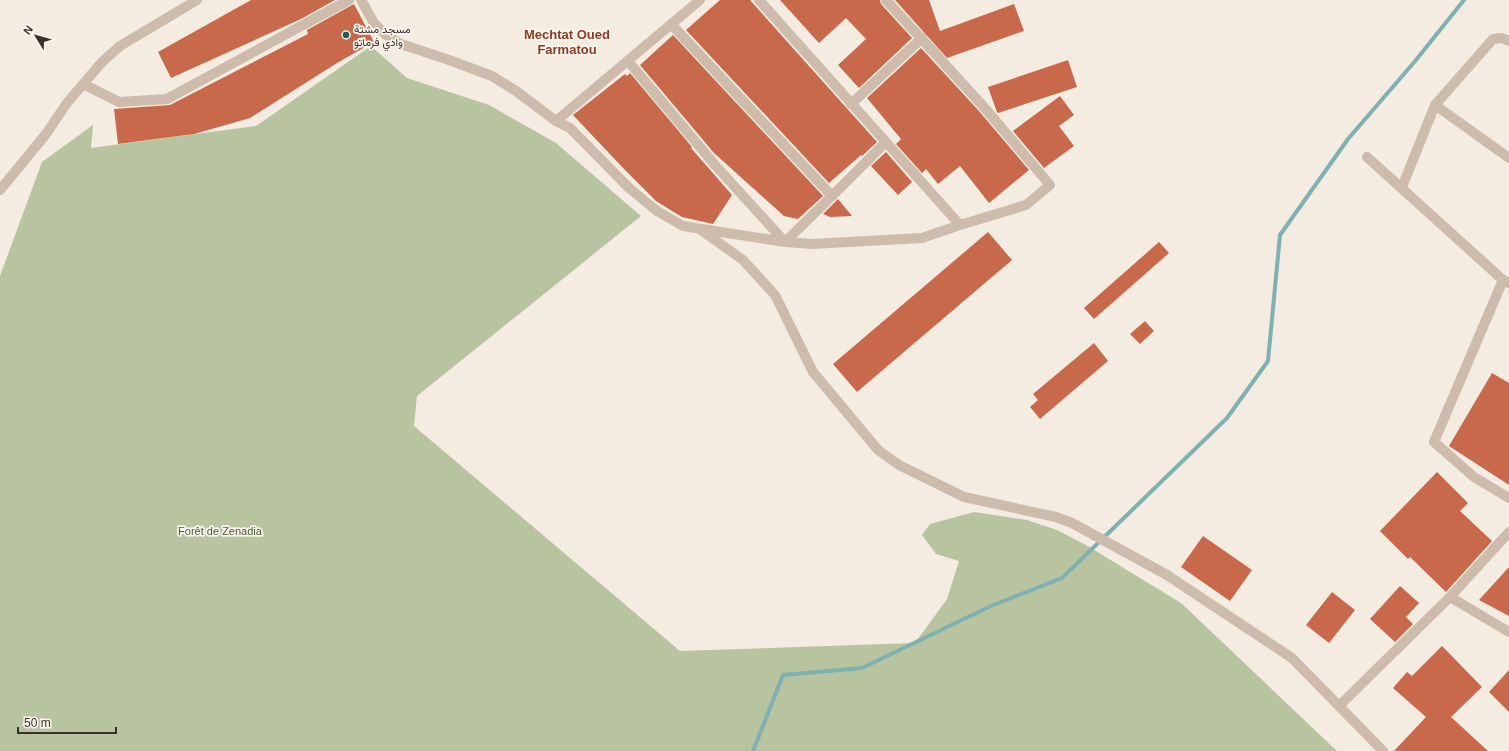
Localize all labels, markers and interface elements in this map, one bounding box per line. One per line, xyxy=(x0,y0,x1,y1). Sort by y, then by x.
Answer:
north arrow xyxy=(16,16,56,56)
text: N xyxy=(21,23,35,37)
place label: مسجد مشتة وادي فرماتو xyxy=(354,23,411,52)
district label: Mechtat Oued Farmatou xyxy=(524,27,610,57)
marker: مسجد مشتة وادي فرماتو xyxy=(341,30,351,40)
park label: Forêt de Zenadia xyxy=(178,525,263,537)
scale bar xyxy=(18,709,116,735)
text: 50 m xyxy=(24,716,51,730)

